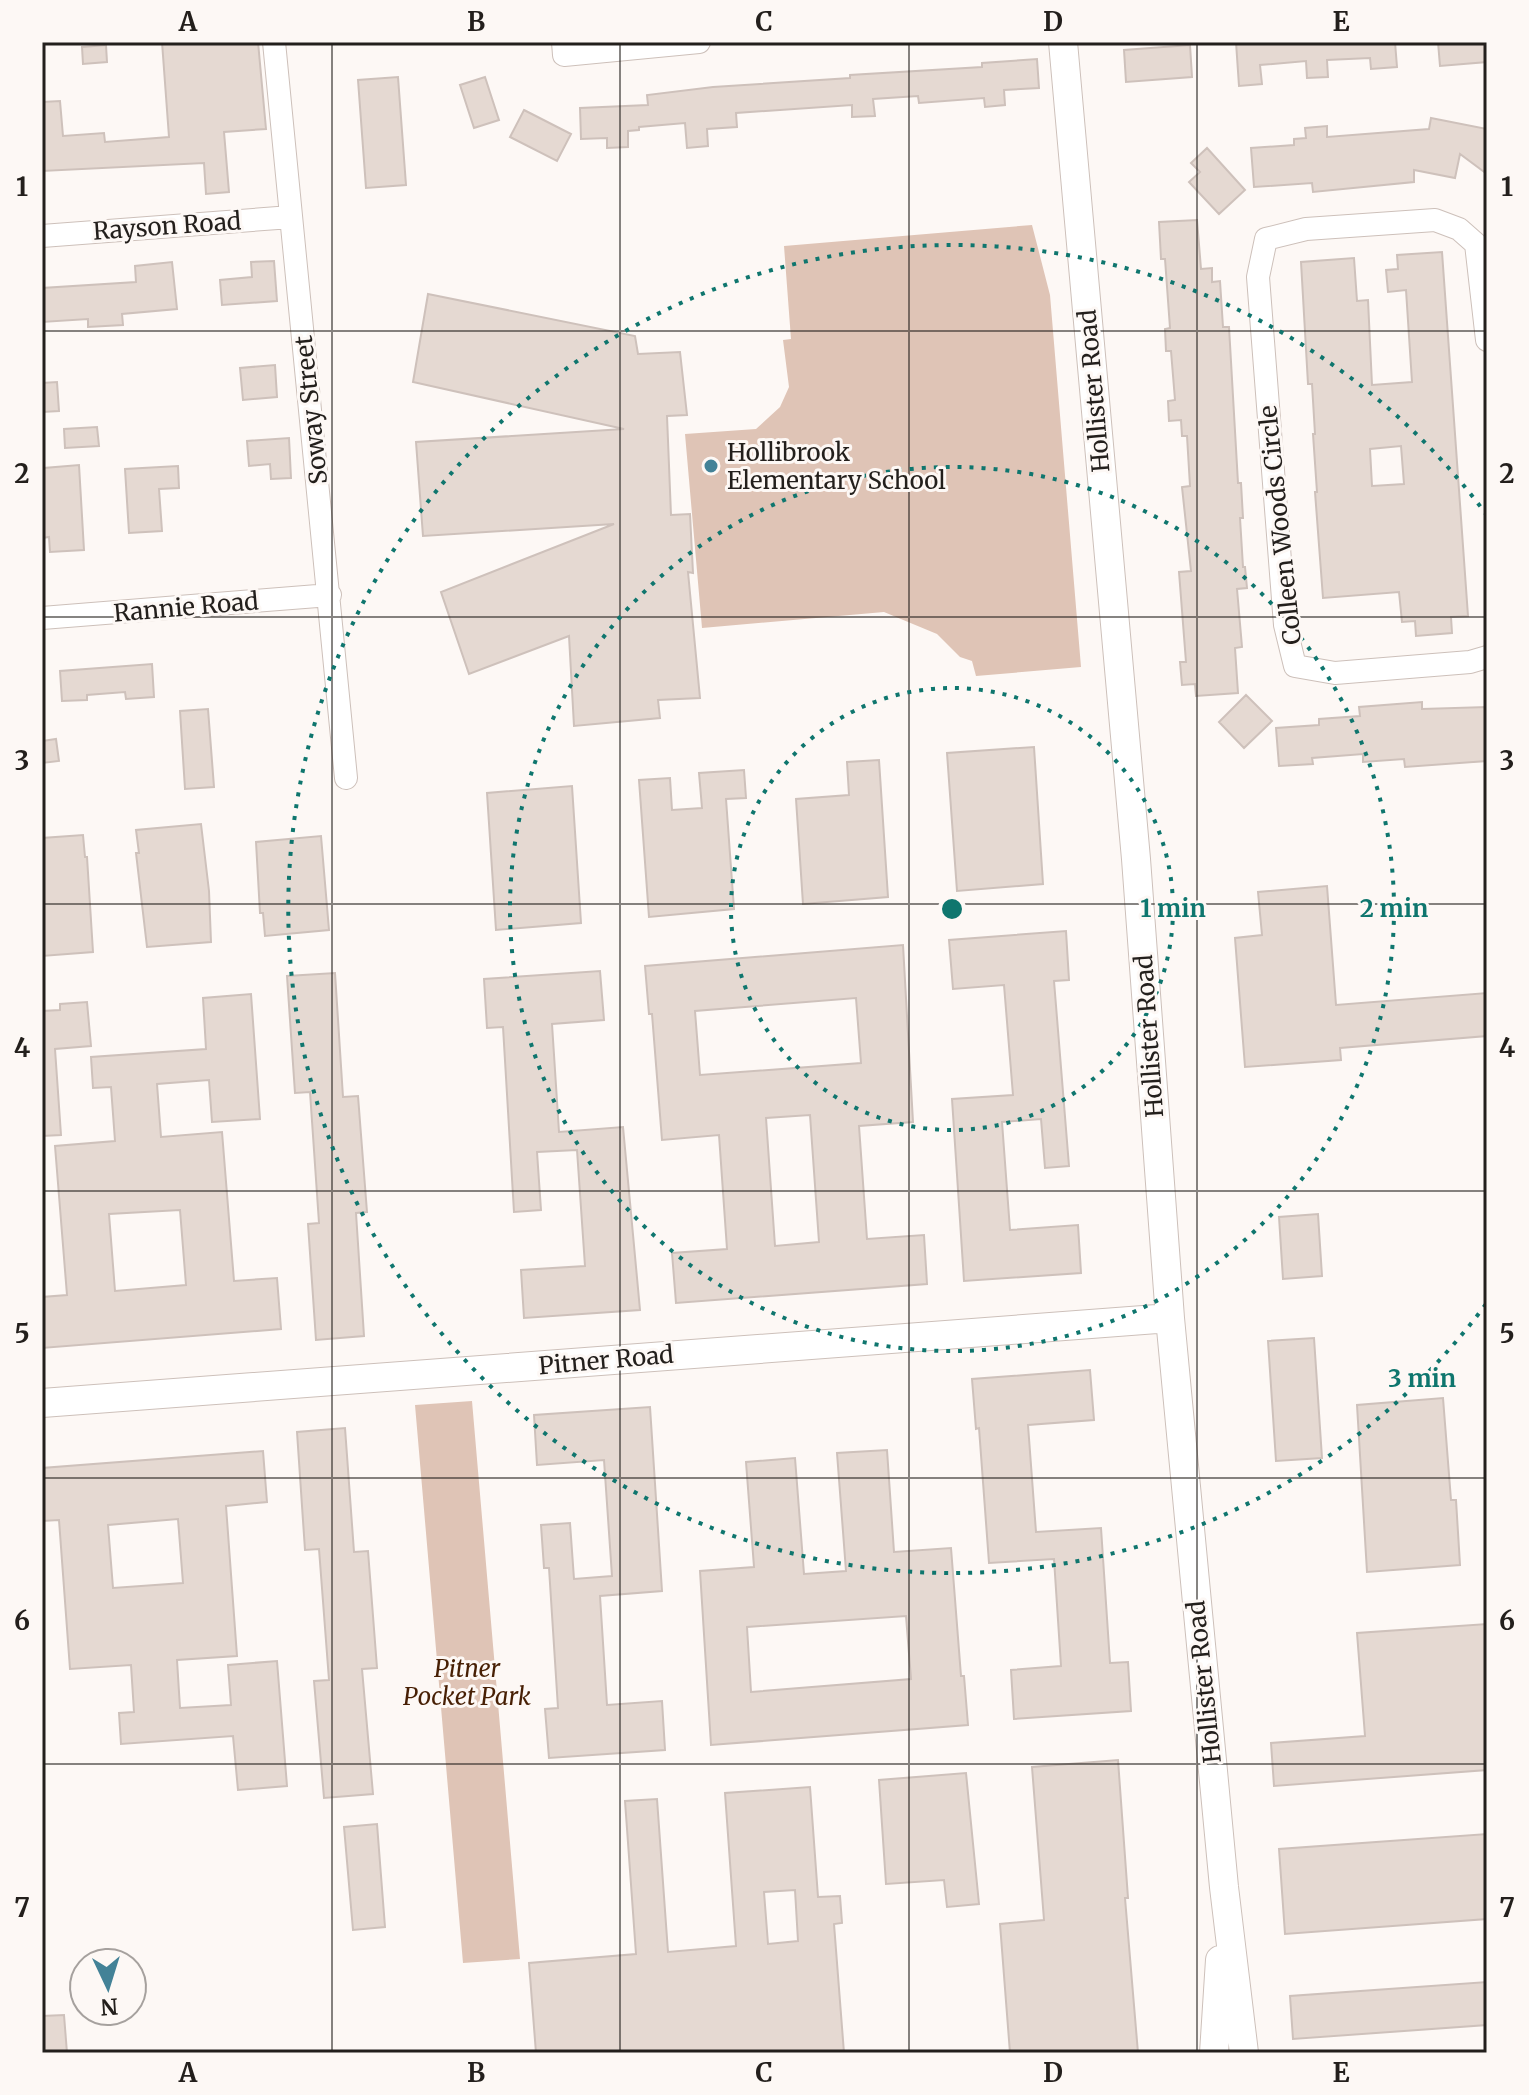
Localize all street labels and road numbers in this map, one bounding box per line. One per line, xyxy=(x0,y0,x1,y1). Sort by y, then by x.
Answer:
street label: Rayson Road xyxy=(92,205,242,247)
street label: Hollister Road xyxy=(1071,308,1117,474)
street label: Soway Street xyxy=(288,333,334,486)
street label: Colleen Woods Circle xyxy=(1252,404,1308,646)
street label: Rannie Road xyxy=(112,585,260,629)
street label: Hollister Road xyxy=(1128,953,1170,1119)
street label: Pitner Road xyxy=(537,1339,675,1381)
street label: Hollister Road xyxy=(1180,1599,1228,1765)

